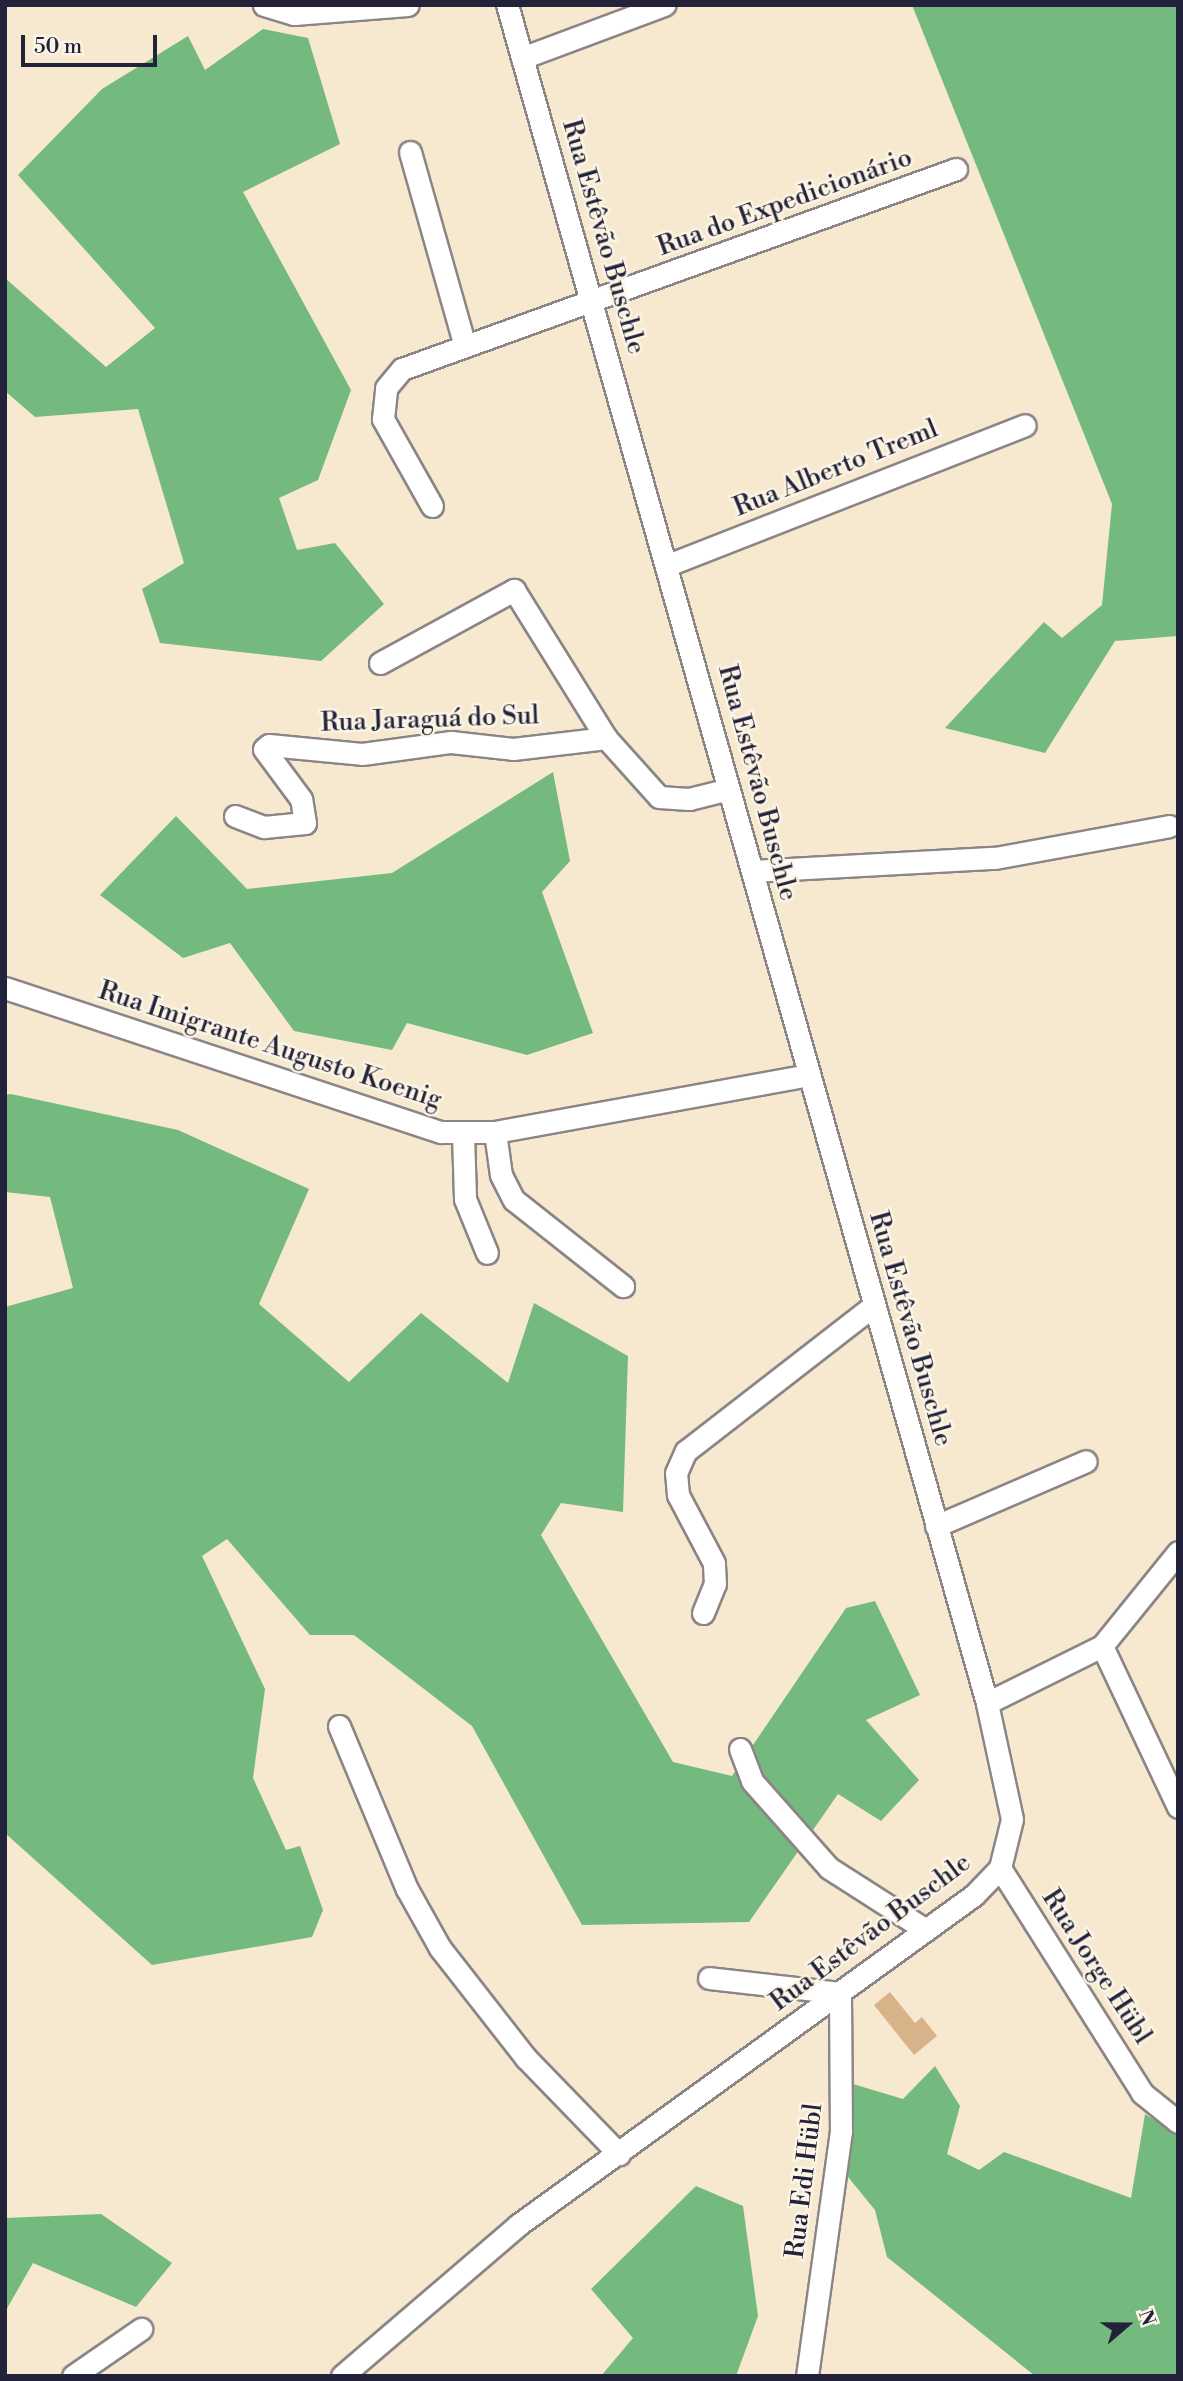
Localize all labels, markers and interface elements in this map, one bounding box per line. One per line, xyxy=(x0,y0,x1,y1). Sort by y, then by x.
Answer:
scale bar xyxy=(24,21,161,65)
text: 50 m xyxy=(34,34,82,60)
street label: Rua Estêvão Buschle xyxy=(555,116,651,358)
street label: Rua do Expedicionário xyxy=(653,142,917,264)
street label: Rua Alberto Treml xyxy=(729,414,943,524)
street label: Rua Estêvão Buschle xyxy=(711,662,803,904)
street label: Rua Jaraguá do Sul xyxy=(320,701,540,739)
street label: Rua Imigrante Augusto Koenig xyxy=(94,976,446,1116)
street label: Rua Estêvão Buschle xyxy=(862,1208,958,1450)
street label: Rua Estêvão Buschle xyxy=(765,1848,977,2018)
street label: Rua Jorge Hübl xyxy=(1034,1884,1158,2050)
street label: Rua Edi Hübl xyxy=(780,2102,830,2260)
north arrow xyxy=(1092,2290,1162,2360)
text: N xyxy=(1133,2307,1161,2329)

